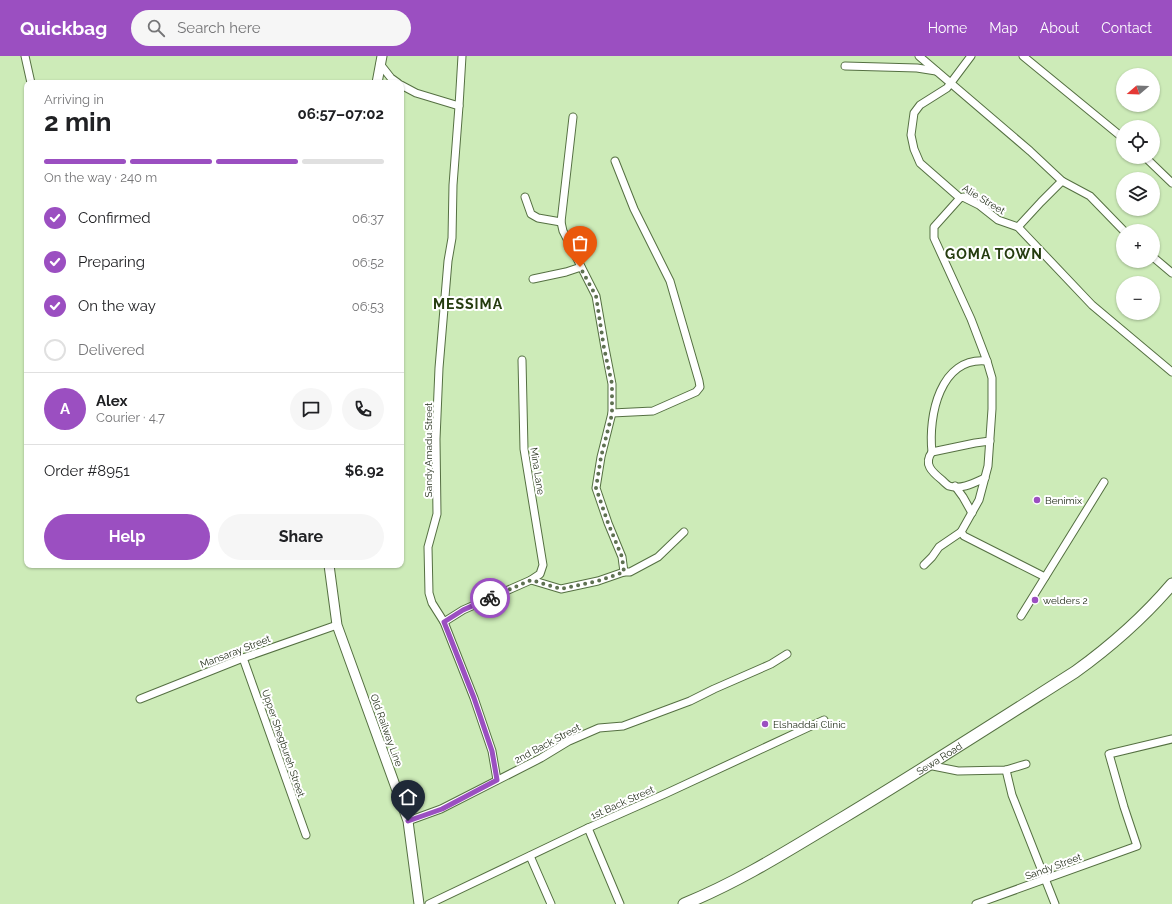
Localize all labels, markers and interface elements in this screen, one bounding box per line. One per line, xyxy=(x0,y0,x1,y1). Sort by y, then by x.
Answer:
search box xyxy=(131,10,411,46)
text: Quickbag xyxy=(20,17,107,39)
icon: search xyxy=(145,17,167,39)
text: Search here xyxy=(177,19,261,37)
text: Home xyxy=(928,20,967,36)
text: Map xyxy=(989,20,1018,36)
text: About xyxy=(1040,20,1079,36)
text: Contact xyxy=(1101,20,1152,36)
north arrow xyxy=(1116,68,1160,112)
map controls xyxy=(1116,68,1160,320)
text: Arriving in xyxy=(44,92,104,107)
text: 06:57–07:02 xyxy=(298,105,384,123)
text: 2 min xyxy=(44,107,111,137)
button: locate xyxy=(1116,120,1160,164)
text: On the way · 240 m xyxy=(44,170,157,185)
button: layers xyxy=(1116,172,1160,216)
street label: Alie Street xyxy=(960,182,1008,217)
icon: check xyxy=(44,207,66,229)
text: Confirmed xyxy=(78,209,151,227)
text: 06:37 xyxy=(352,211,384,226)
button: + xyxy=(1116,224,1160,268)
pin xyxy=(563,226,597,267)
icon: bag xyxy=(569,232,591,254)
district label: GOMA TOWN xyxy=(945,246,1043,262)
icon: check xyxy=(44,251,66,273)
text: Preparing xyxy=(78,253,145,271)
text: 06:52 xyxy=(352,255,384,270)
button: − xyxy=(1116,276,1160,320)
icon: check xyxy=(44,295,66,317)
district label: MESSIMA xyxy=(433,296,503,312)
text: On the way xyxy=(78,297,156,315)
text: 06:53 xyxy=(352,299,384,314)
text: Delivered xyxy=(78,341,145,359)
button: chat xyxy=(290,388,332,430)
button: phone xyxy=(342,388,384,430)
text: Alex xyxy=(96,392,127,410)
text: A xyxy=(60,400,70,418)
street label: Sandy Amadu Street xyxy=(423,402,434,497)
text: Courier · 4.7 xyxy=(96,410,165,425)
street label: Mina Lane xyxy=(528,447,547,496)
text: Order #8951 xyxy=(44,462,130,480)
text: $6.92 xyxy=(345,462,384,480)
marker: Benimix xyxy=(1032,495,1042,505)
place label: Benimix xyxy=(1045,495,1082,506)
button: Help xyxy=(44,514,210,560)
button: Share xyxy=(218,514,384,560)
courier xyxy=(470,578,510,618)
icon: bike xyxy=(479,587,501,609)
marker: welders 2 xyxy=(1030,595,1040,605)
place label: welders 2 xyxy=(1043,595,1088,606)
street label: Mansaray Street xyxy=(198,633,273,670)
street label: Upper Shegbureh Street xyxy=(260,688,307,799)
street label: Old Railway Line xyxy=(368,692,405,768)
marker: Elshaddai Clinic xyxy=(760,719,770,729)
place label: Elshaddai Clinic xyxy=(773,719,846,730)
street label: 2nd Back Street xyxy=(512,721,583,765)
street label: Sewa Road xyxy=(914,740,964,777)
pin xyxy=(391,780,425,821)
street label: 1st Back Street xyxy=(589,783,656,821)
icon: home xyxy=(397,786,419,808)
street label: Sandy Street xyxy=(1024,851,1083,882)

